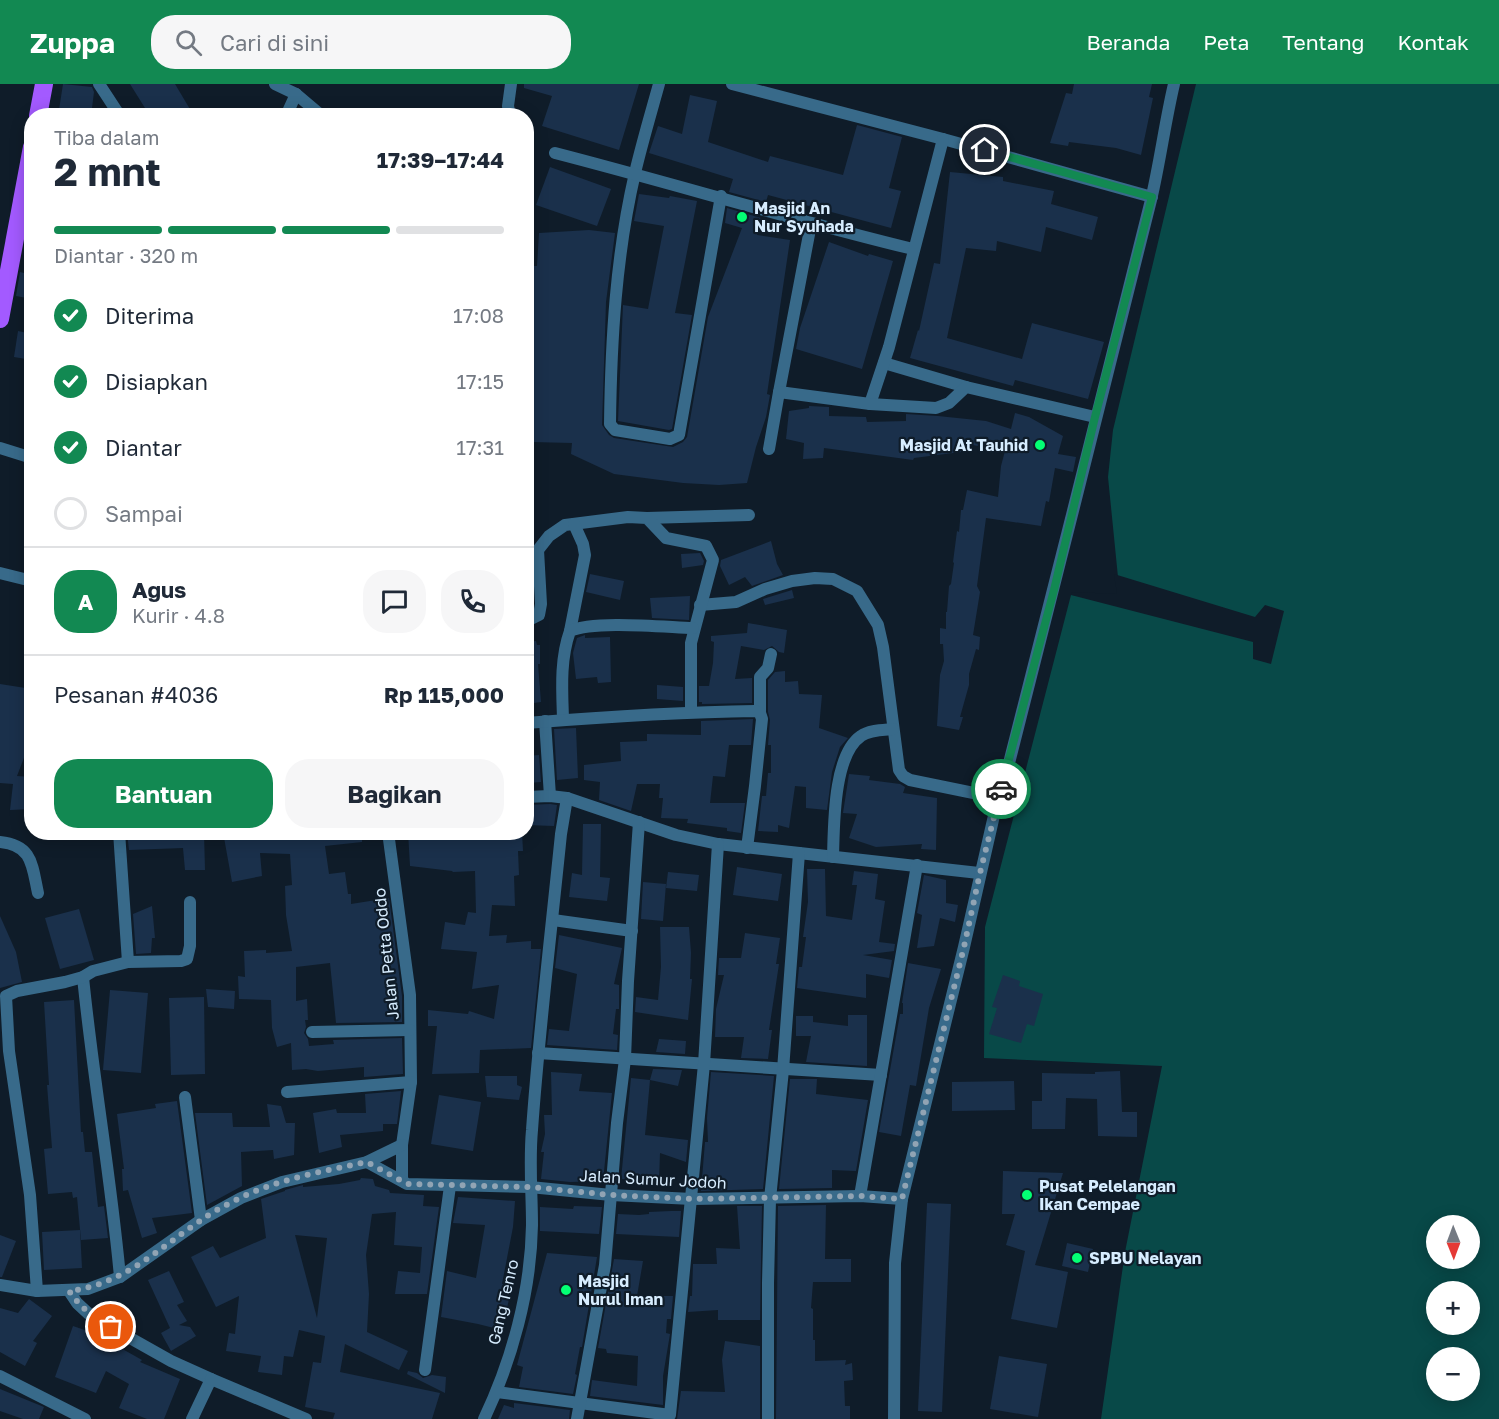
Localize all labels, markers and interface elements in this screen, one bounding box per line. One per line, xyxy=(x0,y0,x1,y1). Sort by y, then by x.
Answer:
search box xyxy=(151,15,571,69)
text: Zuppa xyxy=(30,26,115,59)
icon: search xyxy=(172,26,205,59)
text: Cari di sini xyxy=(220,29,329,56)
text: Beranda xyxy=(1087,29,1170,55)
text: Peta xyxy=(1203,29,1249,55)
text: Tentang xyxy=(1282,29,1364,55)
text: Kontak xyxy=(1397,29,1469,55)
pin xyxy=(959,124,1010,175)
text: Tiba dalam xyxy=(54,125,159,149)
icon: home xyxy=(968,133,1001,166)
text: 17:39–17:44 xyxy=(377,146,504,173)
text: 2 mnt xyxy=(54,148,161,195)
place label: Masjid An Nur Syuhada xyxy=(754,198,854,236)
marker: Masjid An Nur Syuhada xyxy=(735,210,749,224)
text: Diantar · 320 m xyxy=(54,243,198,267)
icon: check xyxy=(54,299,87,332)
text: Diterima xyxy=(105,302,194,329)
text: 17:08 xyxy=(453,303,504,327)
icon: check xyxy=(54,365,87,398)
text: Disiapkan xyxy=(105,368,208,395)
text: 17:15 xyxy=(456,369,504,393)
icon: check xyxy=(54,431,87,464)
text: Diantar xyxy=(105,434,182,461)
text: 17:31 xyxy=(456,435,504,459)
place label: Masjid At Tauhid xyxy=(900,435,1028,455)
marker: Masjid At Tauhid xyxy=(1033,438,1047,452)
text: Sampai xyxy=(105,500,183,527)
button: chat xyxy=(363,570,426,633)
button: phone xyxy=(441,570,504,633)
text: Agus xyxy=(132,576,186,603)
text: A xyxy=(78,588,93,615)
text: Kurir · 4.8 xyxy=(132,603,225,627)
text: Pesanan #4036 xyxy=(54,681,218,708)
text: Rp 115,000 xyxy=(384,681,504,708)
button: Bantuan xyxy=(54,759,273,828)
button: Bagikan xyxy=(285,759,504,828)
courier xyxy=(971,759,1031,819)
icon: car xyxy=(985,773,1018,806)
street label: Jalan Petta Oddo xyxy=(369,887,403,1021)
street label: Jalan Sumur Jodoh xyxy=(579,1165,727,1193)
place label: Pusat Pelelangan Ikan Cempae xyxy=(1039,1176,1176,1214)
marker: Pusat Pelelangan Ikan Cempae xyxy=(1020,1188,1034,1202)
north arrow xyxy=(1426,1215,1480,1269)
map controls xyxy=(1426,1215,1480,1401)
place label: SPBU Nelayan xyxy=(1089,1248,1201,1268)
marker: SPBU Nelayan xyxy=(1070,1251,1084,1265)
street label: Gang Tenro xyxy=(483,1257,523,1347)
place label: Masjid Nurul Iman xyxy=(578,1271,663,1309)
button: + xyxy=(1426,1281,1480,1335)
marker: Masjid Nurul Iman xyxy=(559,1283,573,1297)
pin xyxy=(85,1301,136,1352)
icon: bag xyxy=(94,1310,127,1343)
button: − xyxy=(1426,1347,1480,1401)

